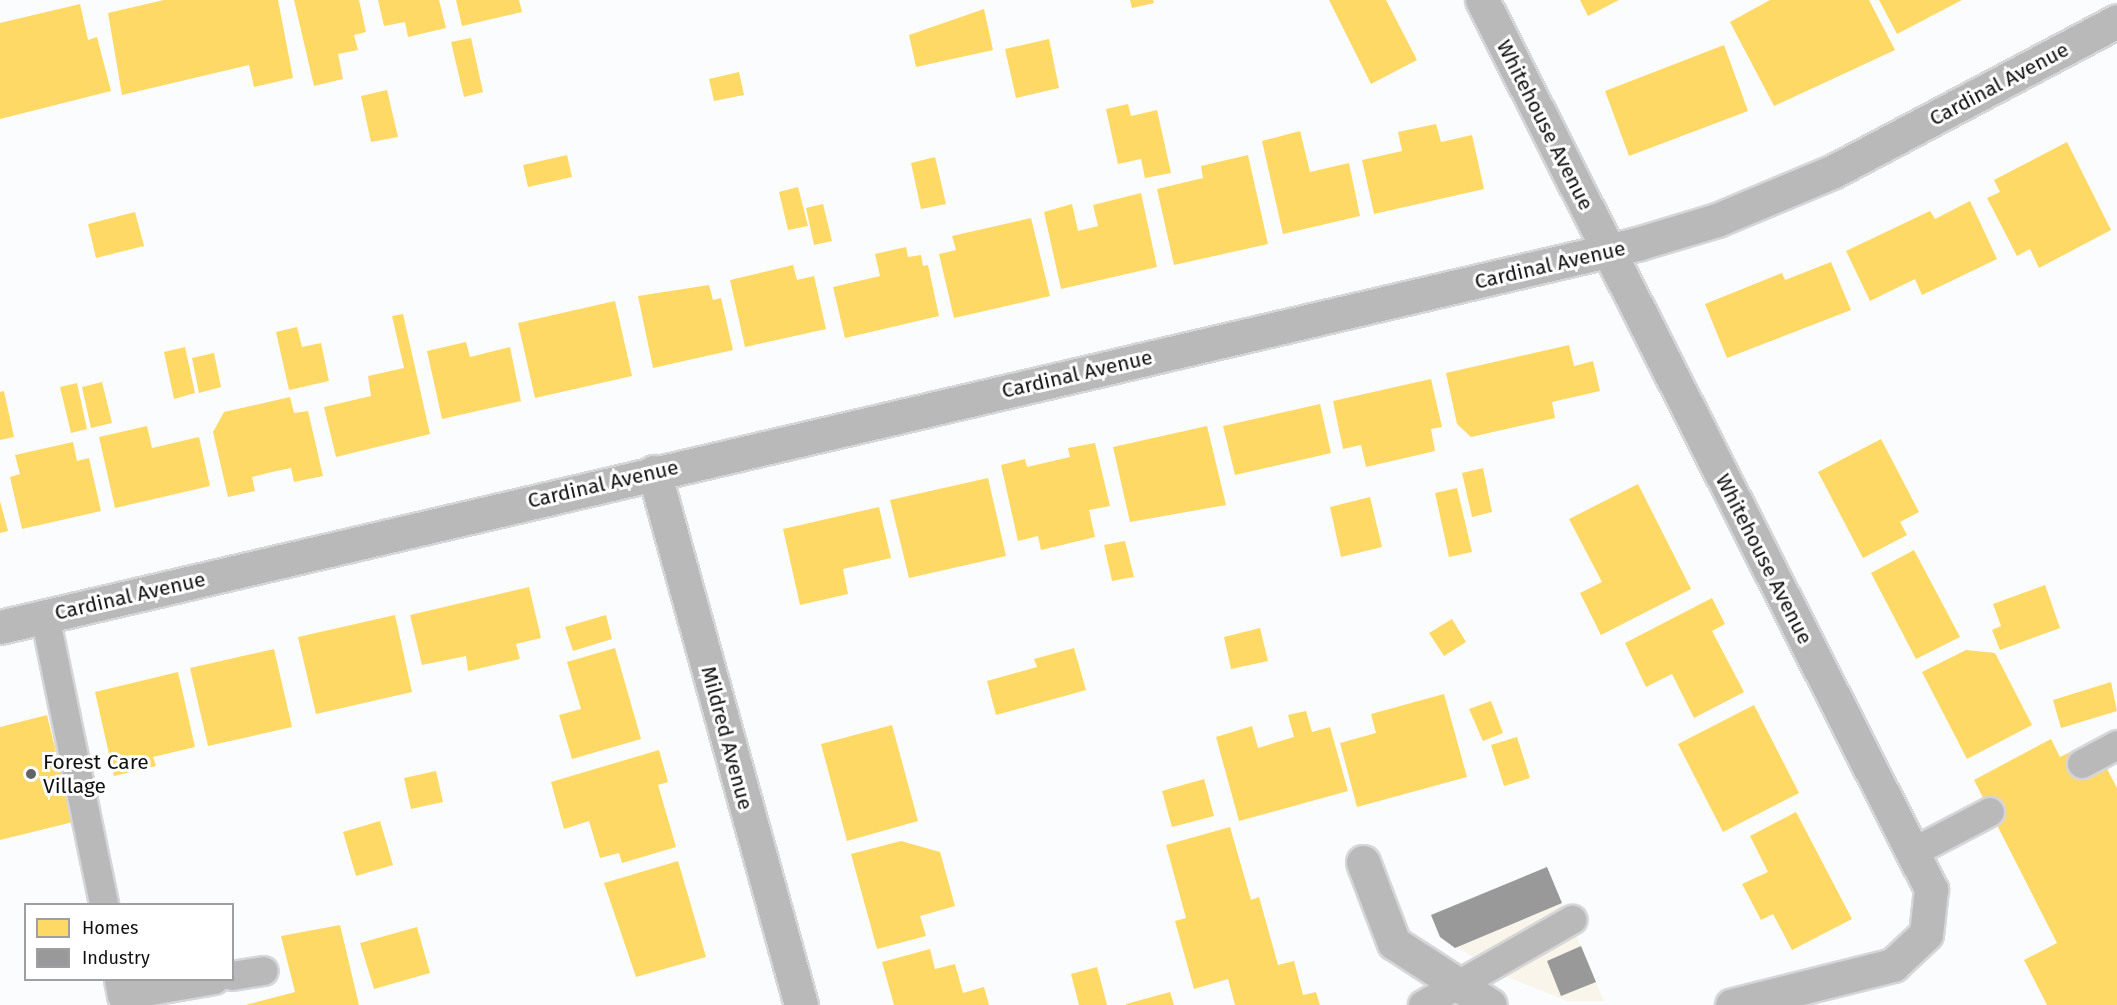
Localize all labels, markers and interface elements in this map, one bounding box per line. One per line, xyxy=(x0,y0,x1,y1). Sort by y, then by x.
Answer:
street label: Whitehouse Avenue xyxy=(1491,36,1599,214)
street label: Cardinal Avenue xyxy=(1925,37,2073,131)
street label: Cardinal Avenue xyxy=(1472,235,1628,295)
street label: Cardinal Avenue xyxy=(999,344,1155,404)
street label: Cardinal Avenue xyxy=(525,454,681,514)
street label: Whitehouse Avenue xyxy=(1710,470,1818,648)
street label: Cardinal Avenue xyxy=(52,566,208,626)
street label: Mildred Avenue xyxy=(696,663,758,813)
place label: Forest Care Village xyxy=(43,749,149,799)
marker: Forest Care Village xyxy=(24,767,38,781)
legend xyxy=(24,903,234,981)
text: Homes xyxy=(82,917,138,939)
text: Industry xyxy=(82,947,150,969)

